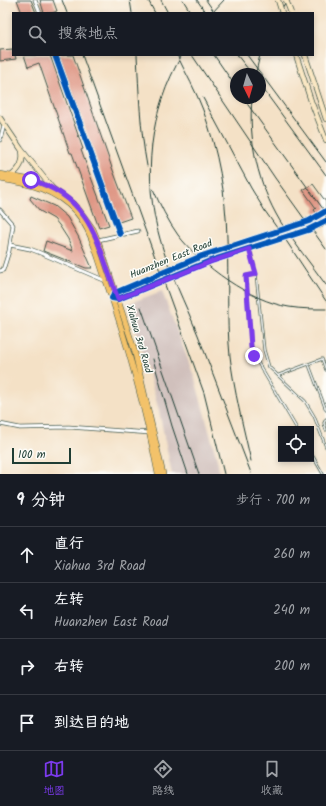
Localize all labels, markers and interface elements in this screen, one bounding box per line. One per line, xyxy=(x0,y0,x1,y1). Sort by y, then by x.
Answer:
search box xyxy=(12,12,314,56)
text: 搜索地点 xyxy=(58,22,118,46)
icon: search xyxy=(26,23,48,45)
north arrow xyxy=(230,68,266,104)
route start xyxy=(22,171,40,189)
street label: Huanzhen East Road xyxy=(127,235,216,283)
street label: Xiahua 3rd Road xyxy=(122,303,157,376)
route end xyxy=(245,347,263,365)
map controls xyxy=(278,426,314,462)
button: locate xyxy=(278,426,314,462)
scale bar xyxy=(12,446,71,465)
text: 100 m xyxy=(18,446,46,464)
text: 9 分钟 xyxy=(16,487,65,514)
text: 步行 · 700 m xyxy=(236,490,310,511)
text: 直行 xyxy=(54,532,84,556)
icon: ahead xyxy=(16,544,38,566)
text: 260 m xyxy=(273,544,310,565)
text: Xiahua 3rd Road xyxy=(54,556,145,577)
text: 左转 xyxy=(54,588,84,612)
icon: left xyxy=(16,600,38,622)
text: 240 m xyxy=(273,600,310,621)
text: Huanzhen East Road xyxy=(54,612,168,633)
text: 右转 xyxy=(54,655,84,679)
icon: right xyxy=(16,656,38,678)
text: 200 m xyxy=(274,656,310,677)
text: 到达目的地 xyxy=(54,711,129,735)
icon: arrive xyxy=(16,712,38,734)
tab: 地图 xyxy=(43,758,65,800)
tab: 路线 xyxy=(152,758,174,800)
tab: 收藏 xyxy=(261,758,283,800)

